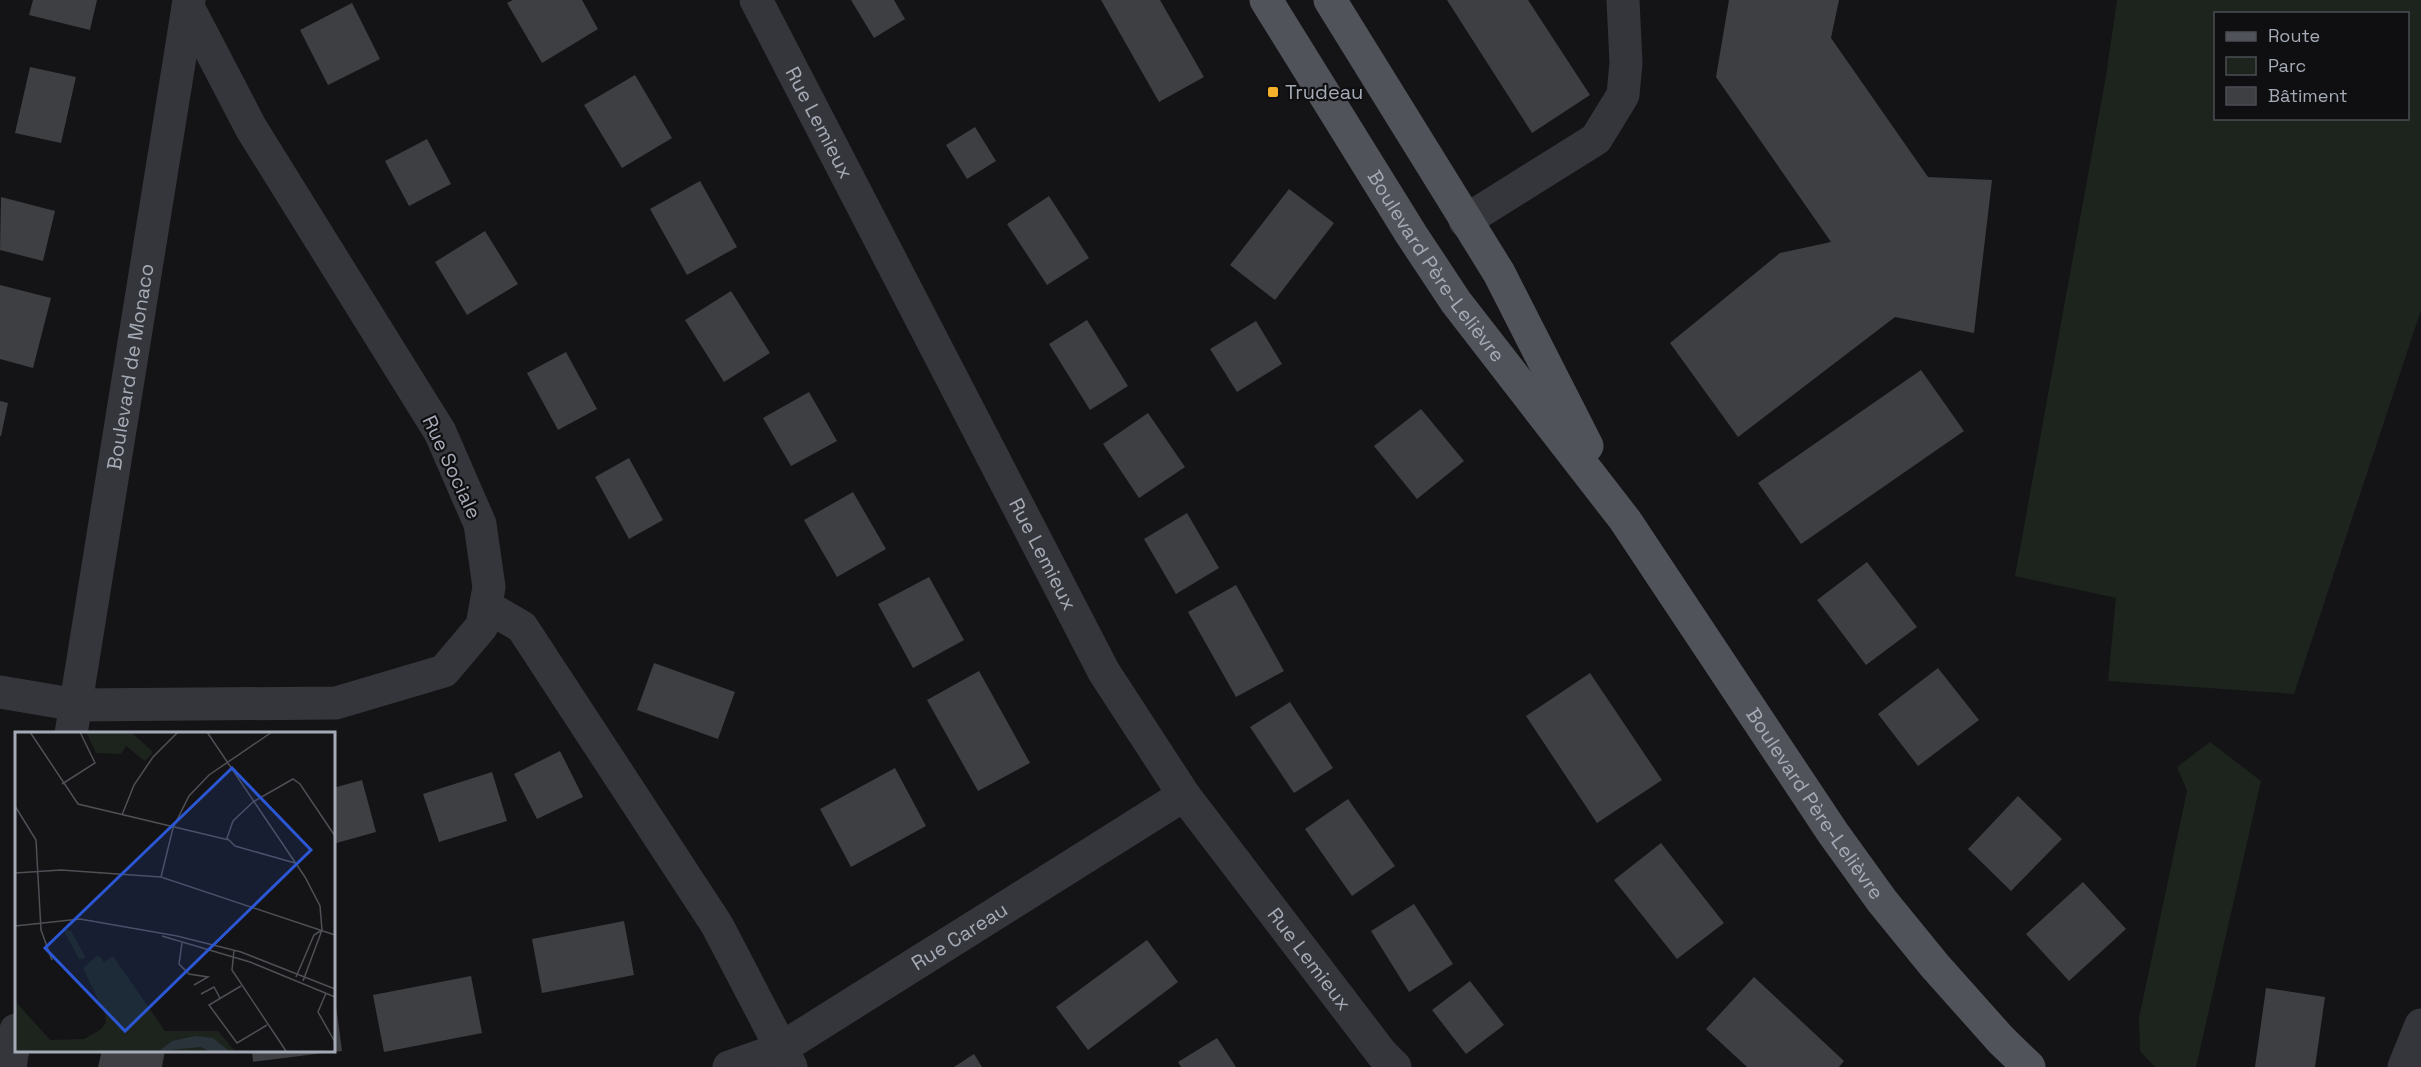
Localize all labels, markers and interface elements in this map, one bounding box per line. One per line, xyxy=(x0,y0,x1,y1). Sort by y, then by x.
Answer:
legend xyxy=(2214,12,2409,120)
text: Route xyxy=(2268,24,2320,47)
text: Parc xyxy=(2268,54,2306,77)
street label: Rue Lemieux xyxy=(780,62,859,183)
place label: Trudeau xyxy=(1285,79,1363,105)
text: Bâtiment xyxy=(2268,84,2348,107)
marker: Trudeau xyxy=(1266,85,1280,99)
street label: Boulevard Père-Lelièvre xyxy=(1362,165,1511,367)
street label: Boulevard de Monaco xyxy=(101,262,160,472)
street label: Rue Sociale xyxy=(417,411,487,523)
street label: Rue Lemieux xyxy=(1003,494,1083,615)
street label: Boulevard Père-Lelièvre xyxy=(1740,703,1890,905)
inset map xyxy=(15,732,334,1052)
street label: Rue Careau xyxy=(906,896,1012,976)
street label: Rue Lemieux xyxy=(1262,902,1357,1016)

